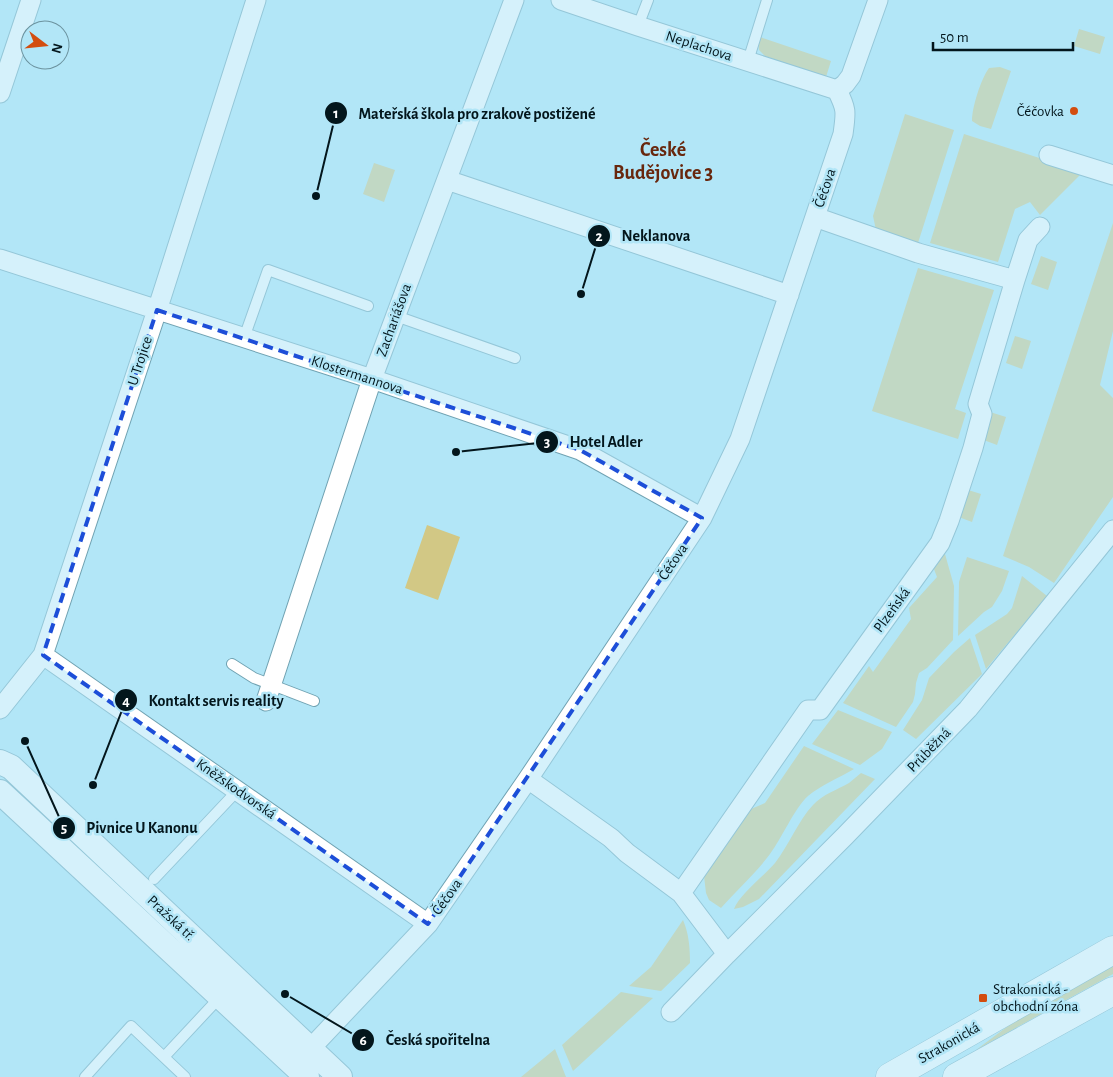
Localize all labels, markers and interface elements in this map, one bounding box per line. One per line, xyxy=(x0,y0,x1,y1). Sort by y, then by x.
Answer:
north arrow xyxy=(20,20,70,70)
scale bar xyxy=(933,20,1073,52)
street label: Neplachova xyxy=(664,28,734,64)
text: 50 m xyxy=(940,30,969,45)
text: N xyxy=(48,42,65,55)
callout: Mateřská škola pro zrakově postižené xyxy=(323,98,605,129)
place label: Čéčovka xyxy=(1017,103,1064,119)
marker: Čéčovka xyxy=(1068,105,1080,117)
text: 1 xyxy=(333,106,339,121)
text: Mateřská škola pro zrakově postižené xyxy=(358,106,596,122)
district label: České Budějovice 3 xyxy=(613,137,713,183)
street label: Čéčova xyxy=(810,166,839,210)
callout: Neklanova xyxy=(587,220,701,251)
text: Neklanova xyxy=(622,228,691,244)
text: 2 xyxy=(595,229,603,244)
street label: Zachariášova xyxy=(374,282,414,358)
street label: U Trojice xyxy=(125,334,155,387)
street label: Klostermannova xyxy=(309,353,405,397)
callout: Hotel Adler xyxy=(534,426,653,457)
text: Hotel Adler xyxy=(569,434,643,450)
text: 3 xyxy=(544,435,550,450)
street label: Čéčova xyxy=(655,540,691,583)
street label: Plzeňská xyxy=(871,585,913,635)
callout: Kontakt servis reality xyxy=(114,685,294,716)
text: Kontakt servis reality xyxy=(148,693,284,710)
text: 4 xyxy=(122,694,130,709)
street label: Průběžná xyxy=(904,725,954,775)
street label: Kněžskodvorská xyxy=(193,756,279,822)
callout: Pivnice U Kanonu xyxy=(51,812,208,843)
text: Pivnice U Kanonu xyxy=(86,820,198,836)
text: 5 xyxy=(61,821,67,836)
street label: Čéčova xyxy=(428,876,465,918)
street label: Pražská tř. xyxy=(144,892,198,944)
place label: Strakonická - obchodní zóna xyxy=(993,982,1079,1014)
marker: Strakonická - obchodní zóna xyxy=(977,992,989,1004)
street label: Strakonická xyxy=(916,1019,982,1066)
callout: Česká spořitelna xyxy=(351,1024,500,1055)
text: Česká spořitelna xyxy=(386,1030,491,1048)
text: 6 xyxy=(359,1033,367,1048)

